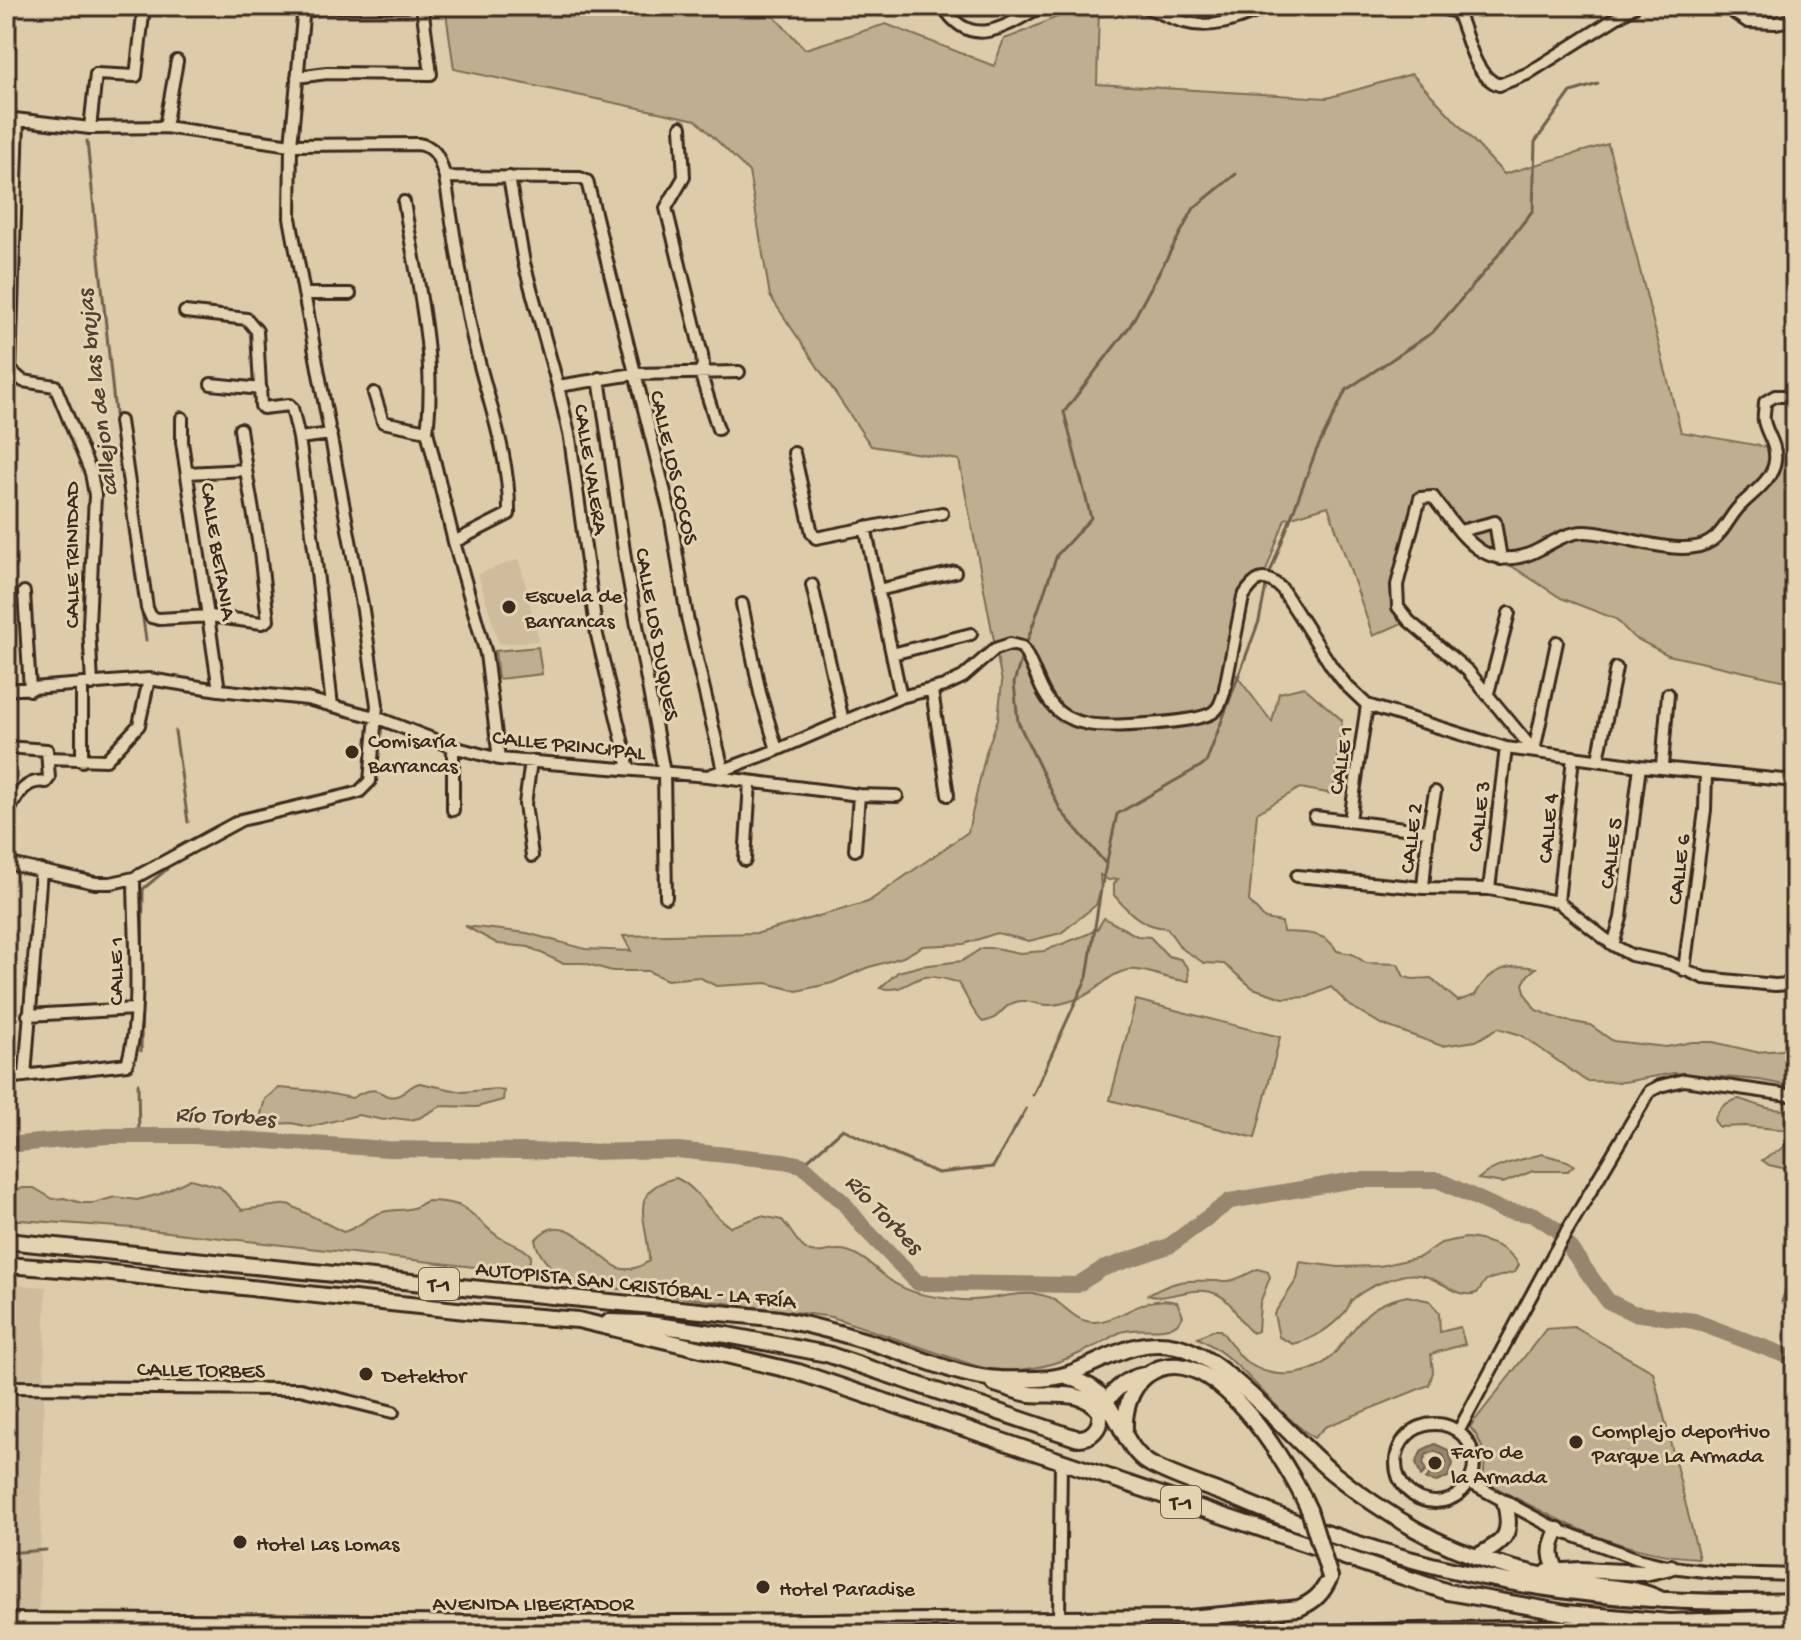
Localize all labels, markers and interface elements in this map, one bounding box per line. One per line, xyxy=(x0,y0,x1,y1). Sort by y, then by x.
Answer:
water label: callejon de las brujas xyxy=(72,286,127,497)
street label: CALLE LOS COCOS xyxy=(642,388,703,548)
street label: CALLE VALERA xyxy=(566,403,612,538)
street label: CALLE TRINIDAD xyxy=(61,481,87,628)
street label: CALLE BETANIA xyxy=(192,481,240,623)
street label: CALLE LOS DUQUES xyxy=(627,546,683,724)
place label: Escuela de Barrancas xyxy=(524,585,623,636)
marker: Escuela de Barrancas xyxy=(500,598,518,616)
street label: CALLE 1 xyxy=(1325,725,1361,797)
street label: CALLE PRINCIPAL xyxy=(491,726,647,768)
place label: Comisaría Barrancas xyxy=(367,730,458,781)
marker: Comisaría Barrancas xyxy=(343,743,361,761)
street label: CALLE 3 xyxy=(1464,779,1498,853)
street label: CALLE 4 xyxy=(1534,792,1566,865)
street label: CALLE 2 xyxy=(1396,802,1430,875)
street label: CALLE 5 xyxy=(1596,816,1630,891)
street label: CALLE 6 xyxy=(1664,832,1698,906)
street label: CALLE 1 xyxy=(105,937,131,1005)
water label: Río Torbes xyxy=(174,1101,278,1136)
water label: Río Torbes xyxy=(837,1169,929,1263)
street label: AUTOPISTA SAN CRISTÓBAL - LA FRÍA xyxy=(474,1257,798,1317)
road number: T-1 xyxy=(419,1268,459,1300)
street label: CALLE TORBES xyxy=(137,1358,266,1386)
marker: Detektor xyxy=(357,1365,375,1383)
place label: Detektor xyxy=(380,1365,468,1391)
place label: Complejo deportivo Parque La Armada xyxy=(1591,1420,1770,1471)
marker: Complejo deportivo Parque La Armada xyxy=(1567,1433,1585,1451)
place label: Faro de la Armada xyxy=(1450,1441,1548,1492)
marker: Faro de la Armada xyxy=(1426,1454,1444,1472)
road number: T-1 xyxy=(1161,1486,1201,1518)
marker: Hotel Las Lomas xyxy=(231,1533,249,1551)
place label: Hotel Las Lomas xyxy=(256,1533,400,1559)
marker: Hotel Paradise xyxy=(754,1578,772,1596)
place label: Hotel Paradise xyxy=(779,1578,915,1604)
street label: AVENIDA LIBERTADOR xyxy=(432,1593,635,1619)

